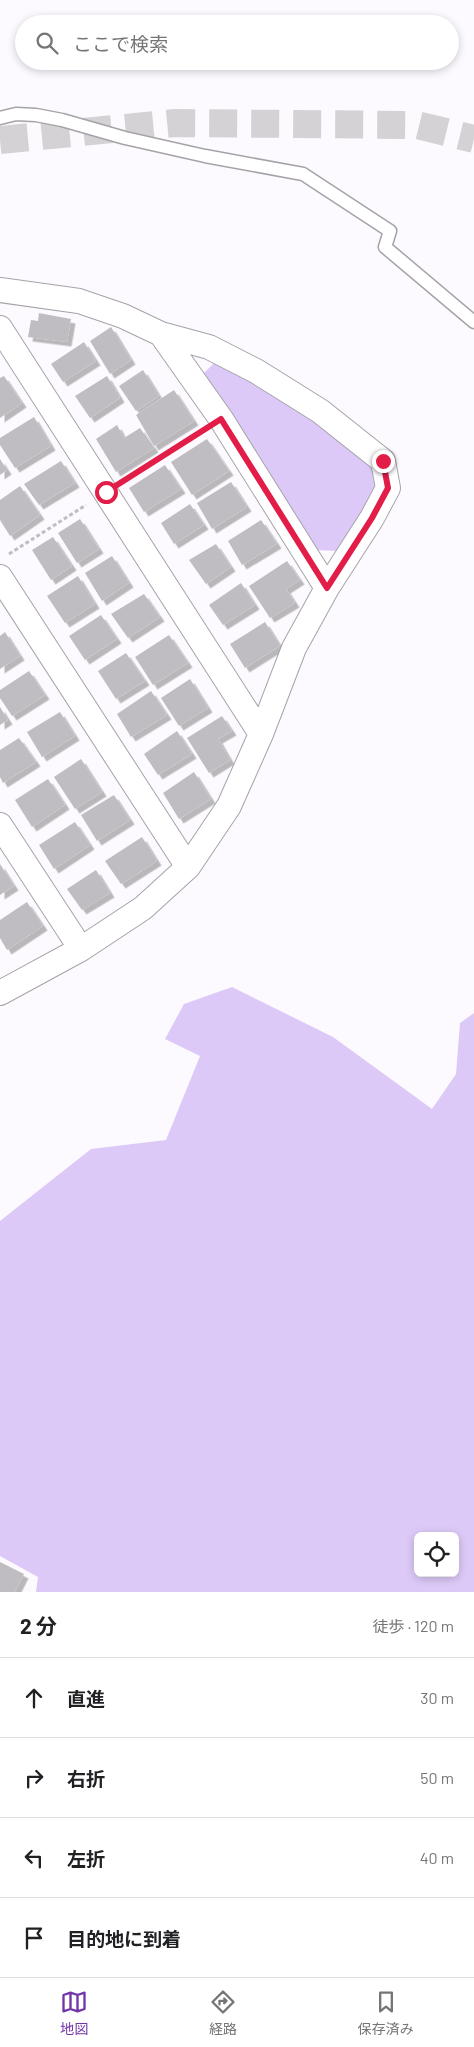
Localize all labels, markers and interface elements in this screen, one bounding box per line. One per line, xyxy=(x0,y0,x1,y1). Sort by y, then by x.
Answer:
search box xyxy=(15,15,459,70)
icon: search xyxy=(33,29,61,57)
text: ここで検索 xyxy=(73,32,168,55)
route end xyxy=(372,450,395,473)
route start xyxy=(95,481,118,504)
map controls xyxy=(414,1532,459,1577)
button: locate xyxy=(414,1532,459,1577)
text: 2 分 xyxy=(20,1613,57,1638)
text: 徒歩 · 120 m xyxy=(373,1616,454,1635)
icon: ahead xyxy=(20,1684,48,1712)
text: 直進 xyxy=(67,1687,105,1710)
text: 30 m xyxy=(420,1688,454,1707)
icon: right xyxy=(20,1764,48,1792)
text: 右折 xyxy=(67,1767,105,1790)
text: 50 m xyxy=(420,1768,454,1787)
icon: left xyxy=(20,1844,48,1872)
text: 左折 xyxy=(67,1847,105,1870)
text: 40 m xyxy=(420,1848,454,1867)
icon: arrive xyxy=(20,1924,48,1952)
text: 目的地に到着 xyxy=(67,1927,181,1950)
tab: 地図 xyxy=(60,1988,88,2038)
tab: 経路 xyxy=(209,1988,237,2038)
tab: 保存済み xyxy=(358,1988,414,2038)

